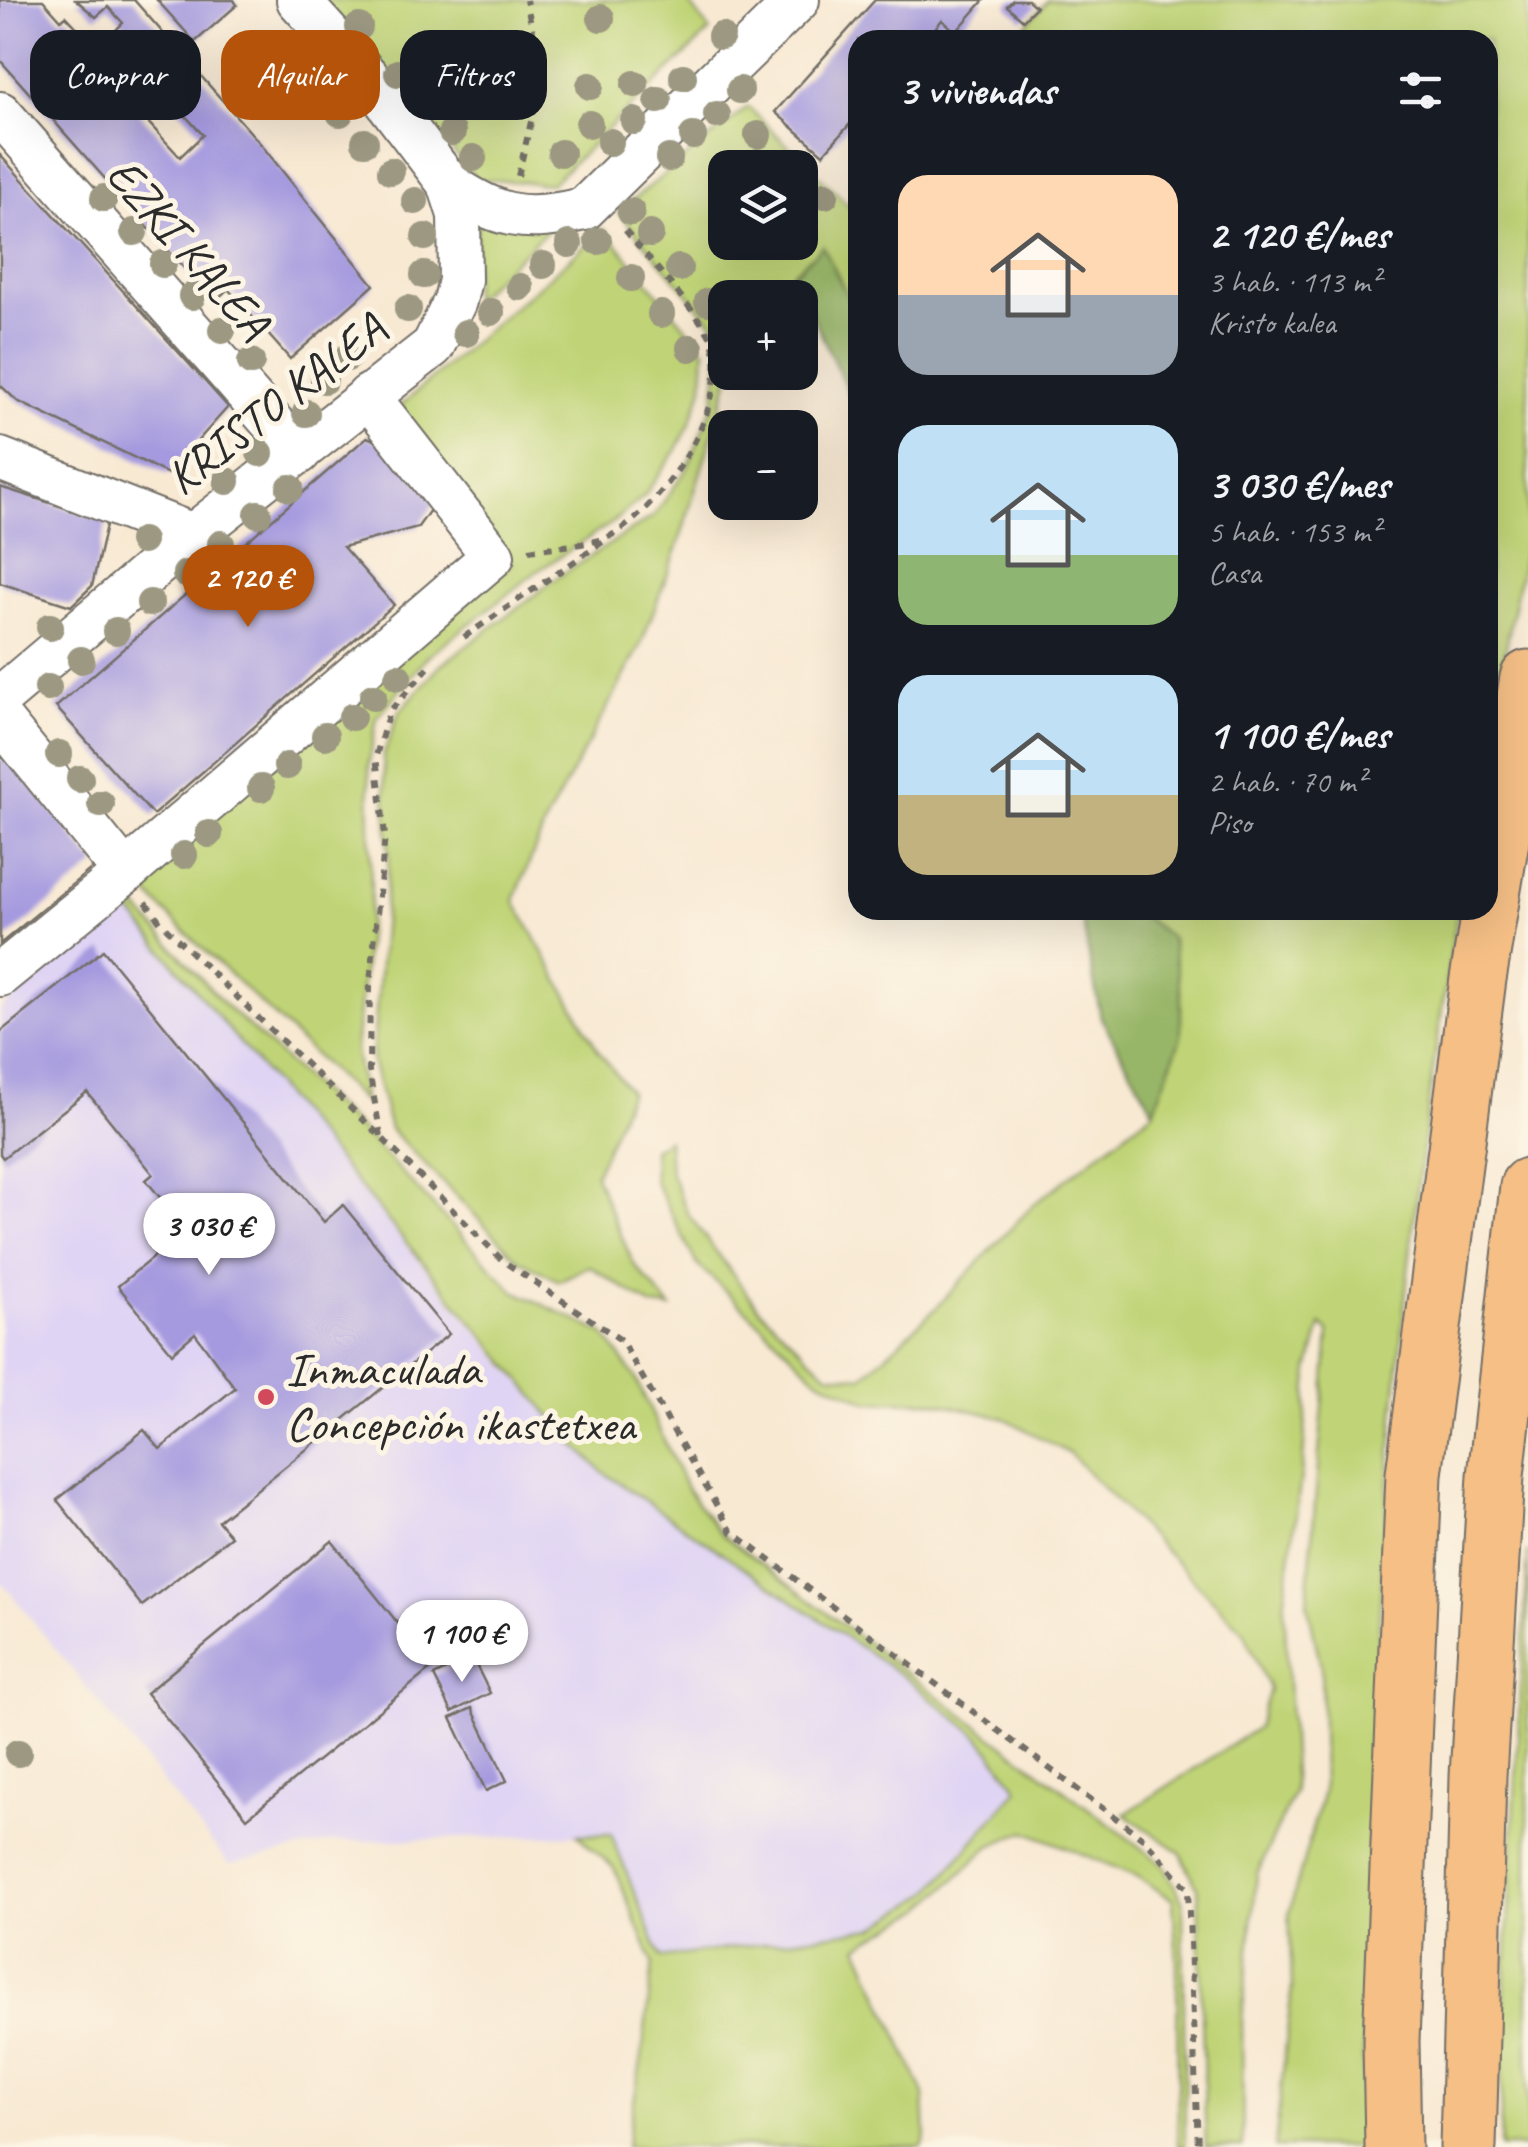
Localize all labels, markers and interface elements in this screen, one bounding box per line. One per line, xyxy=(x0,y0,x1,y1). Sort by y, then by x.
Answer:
chip: Comprar xyxy=(30,30,201,120)
chip: Alquilar xyxy=(221,30,380,120)
chip: Filtros xyxy=(400,30,547,120)
icon: filters xyxy=(1393,63,1448,118)
text: 3 viviendas xyxy=(898,64,1055,117)
street label: EZKI KALEA xyxy=(94,145,285,352)
map controls xyxy=(708,150,818,520)
button: layers xyxy=(708,150,818,260)
text: 2 120 €/mes xyxy=(1208,208,1389,261)
icon: home xyxy=(978,215,1098,335)
text: 3 hab. · 113 m² xyxy=(1208,261,1380,302)
button: + xyxy=(708,280,818,390)
street label: KRISTO KALEA xyxy=(153,298,397,507)
text: Kristo kalea xyxy=(1208,302,1336,343)
button: − xyxy=(708,410,818,520)
text: 3 030 €/mes xyxy=(1208,458,1389,511)
icon: home xyxy=(978,465,1098,585)
text: 5 hab. · 153 m² xyxy=(1208,511,1380,552)
pin: 2 120 € xyxy=(156,545,340,630)
text: Casa xyxy=(1208,552,1261,593)
text: 2 120 € xyxy=(204,557,292,598)
text: 1 100 €/mes xyxy=(1208,708,1389,761)
icon: home xyxy=(978,715,1098,835)
text: 2 hab. · 70 m² xyxy=(1208,761,1365,802)
text: Piso xyxy=(1208,802,1251,843)
pin: 3 030 € xyxy=(117,1193,301,1278)
text: 3 030 € xyxy=(165,1205,253,1246)
place label: Inmaculada Concepción ikastetxea xyxy=(286,1339,638,1454)
marker: Inmaculada Concepción ikastetxea xyxy=(255,1386,277,1408)
pin: 1 100 € xyxy=(370,1600,554,1685)
text: 1 100 € xyxy=(418,1612,506,1653)

